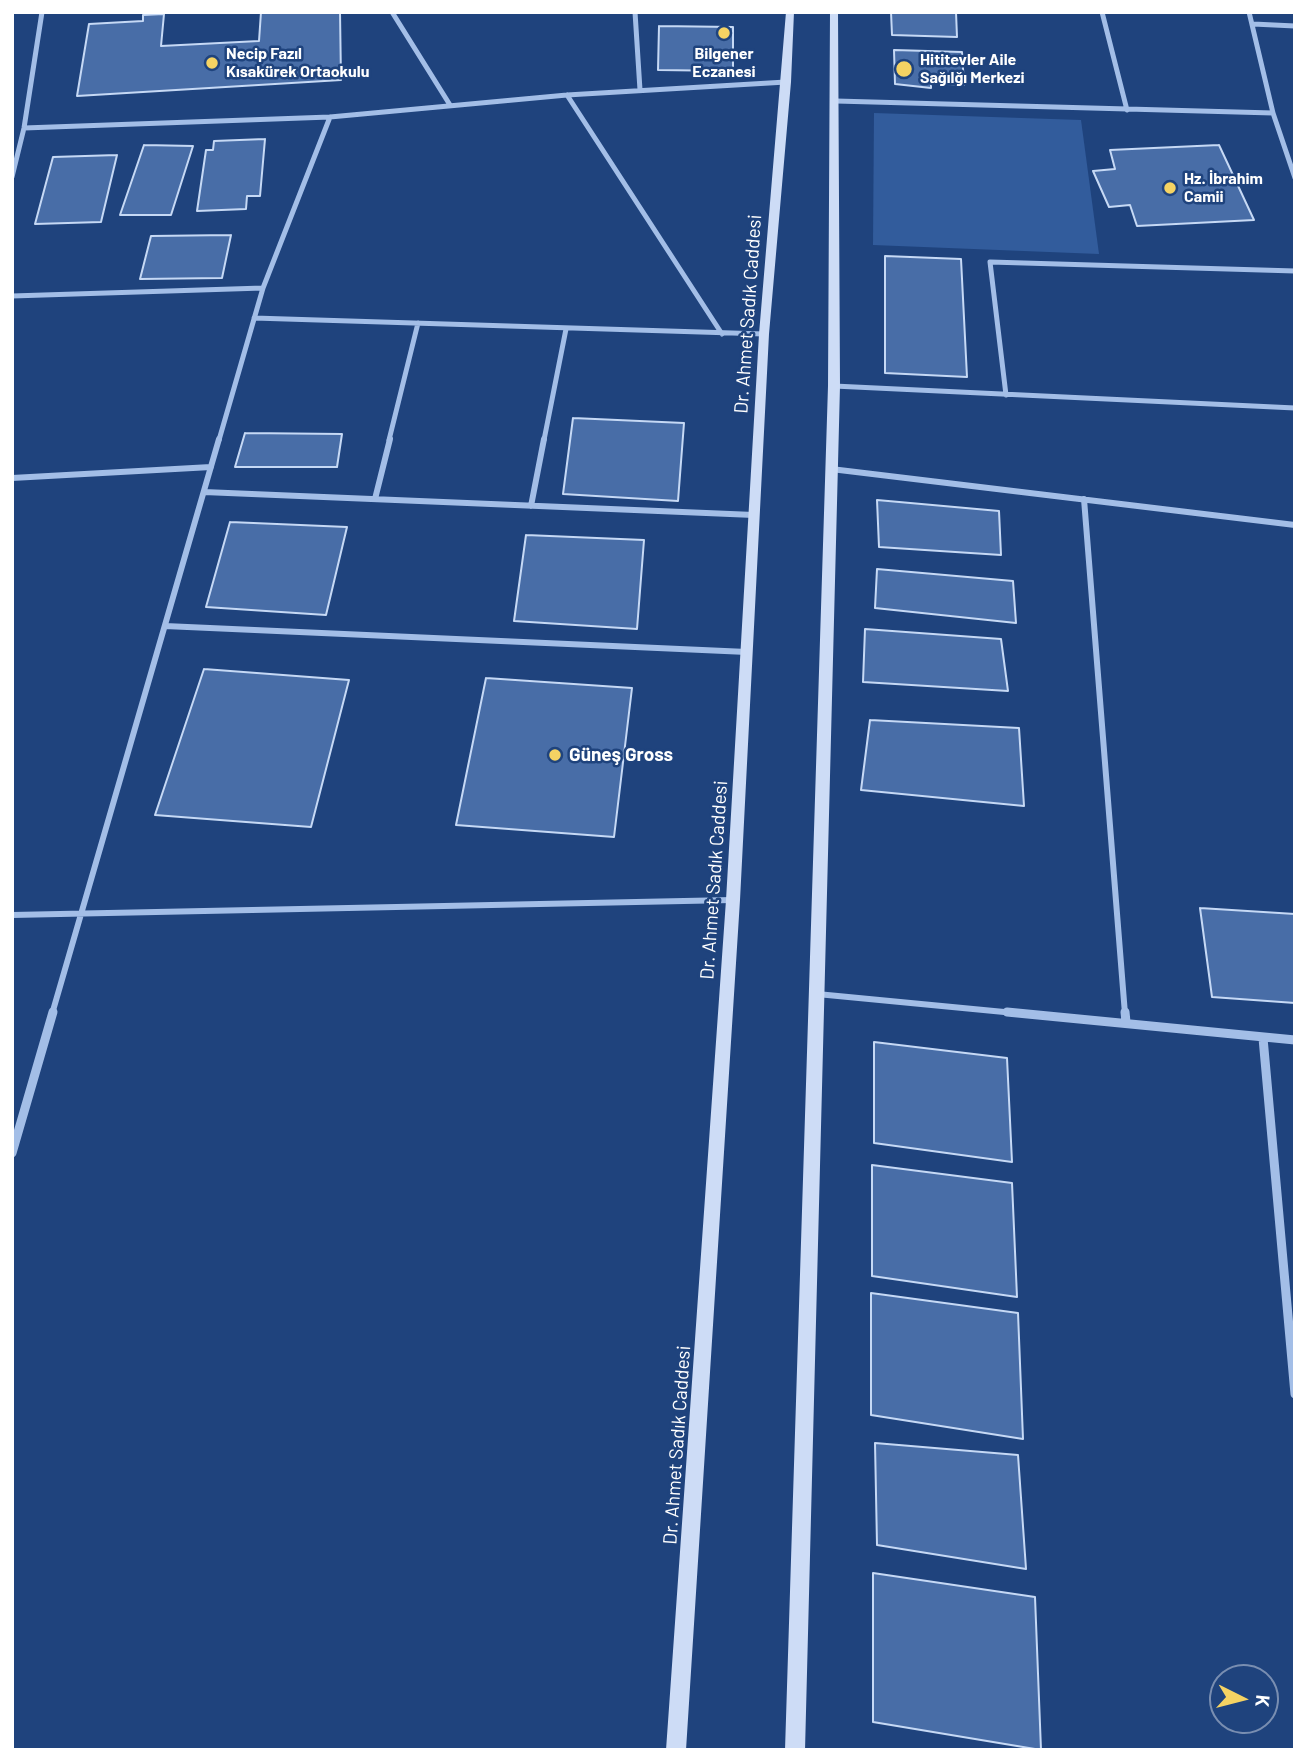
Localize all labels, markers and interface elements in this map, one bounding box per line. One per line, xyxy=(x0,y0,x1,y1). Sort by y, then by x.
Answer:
marker: Bilgener Eczanesi xyxy=(716,25,732,41)
place label: Necip Fazıl Kısakürek Ortaokulu xyxy=(226,44,369,82)
place label: Bilgener Eczanesi xyxy=(692,44,756,82)
place label: Hititevler Aile Sağılğı Merkezi xyxy=(920,50,1025,88)
marker: Necip Fazıl Kısakürek Ortaokulu xyxy=(204,55,220,71)
marker: Hititevler Aile Sağılğı Merkezi xyxy=(894,59,914,79)
place label: Hz. İbrahim Camii xyxy=(1184,169,1263,207)
marker: Hz. İbrahim Camii xyxy=(1162,180,1178,196)
street label: Dr. Ahmet Sadık Caddesi xyxy=(730,214,766,414)
place label: Güneş Gross xyxy=(569,744,673,766)
marker: Güneş Gross xyxy=(547,747,563,763)
street label: Dr. Ahmet Sadık Caddesi xyxy=(696,780,732,980)
street label: Dr. Ahmet Sadık Caddesi xyxy=(659,1345,695,1545)
north arrow xyxy=(1209,1664,1279,1734)
text: K xyxy=(1251,1694,1275,1708)

